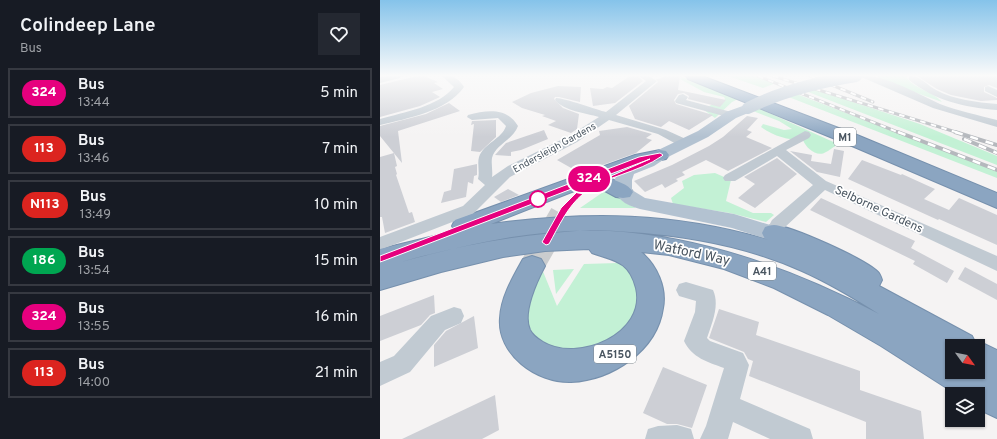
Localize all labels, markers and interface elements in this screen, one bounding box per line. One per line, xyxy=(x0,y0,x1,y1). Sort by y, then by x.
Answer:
button: heart xyxy=(318,13,360,55)
text: Colindeep Lane xyxy=(20,14,155,38)
text: Bus xyxy=(20,41,42,57)
text: Bus xyxy=(78,76,105,95)
text: 324 xyxy=(31,84,57,101)
text: 5 min xyxy=(320,84,358,103)
text: 13:44 xyxy=(78,95,110,111)
street label: Endersleigh Gardens xyxy=(511,120,599,176)
road number: M1 xyxy=(834,128,856,146)
text: Bus xyxy=(78,132,105,151)
text: 113 xyxy=(34,140,54,157)
text: 7 min xyxy=(322,140,358,159)
text: 13:46 xyxy=(78,151,109,167)
line badge: 324 xyxy=(566,166,612,192)
text: 324 xyxy=(576,170,602,187)
street label: Selborne Gardens xyxy=(832,182,925,237)
text: Bus xyxy=(80,188,106,207)
unlabelled marker xyxy=(529,190,547,208)
text: N113 xyxy=(30,196,60,213)
text: 10 min xyxy=(314,196,358,215)
text: 13:49 xyxy=(80,207,111,223)
street label: Watford Way xyxy=(652,237,732,270)
text: Bus xyxy=(78,244,105,263)
text: 186 xyxy=(32,252,56,269)
text: 15 min xyxy=(315,252,358,271)
road number: A41 xyxy=(748,262,776,280)
text: 13:54 xyxy=(78,263,110,279)
text: Bus xyxy=(78,300,105,319)
text: 324 xyxy=(31,308,57,325)
text: 16 min xyxy=(315,308,358,327)
text: 13:55 xyxy=(78,319,110,335)
north arrow xyxy=(945,339,985,379)
map controls xyxy=(945,339,985,427)
road number: A5150 xyxy=(594,345,636,363)
text: Bus xyxy=(78,356,105,375)
text: 113 xyxy=(34,364,54,381)
text: 21 min xyxy=(315,364,358,383)
text: 14:00 xyxy=(78,375,110,391)
button: layers xyxy=(945,387,985,427)

